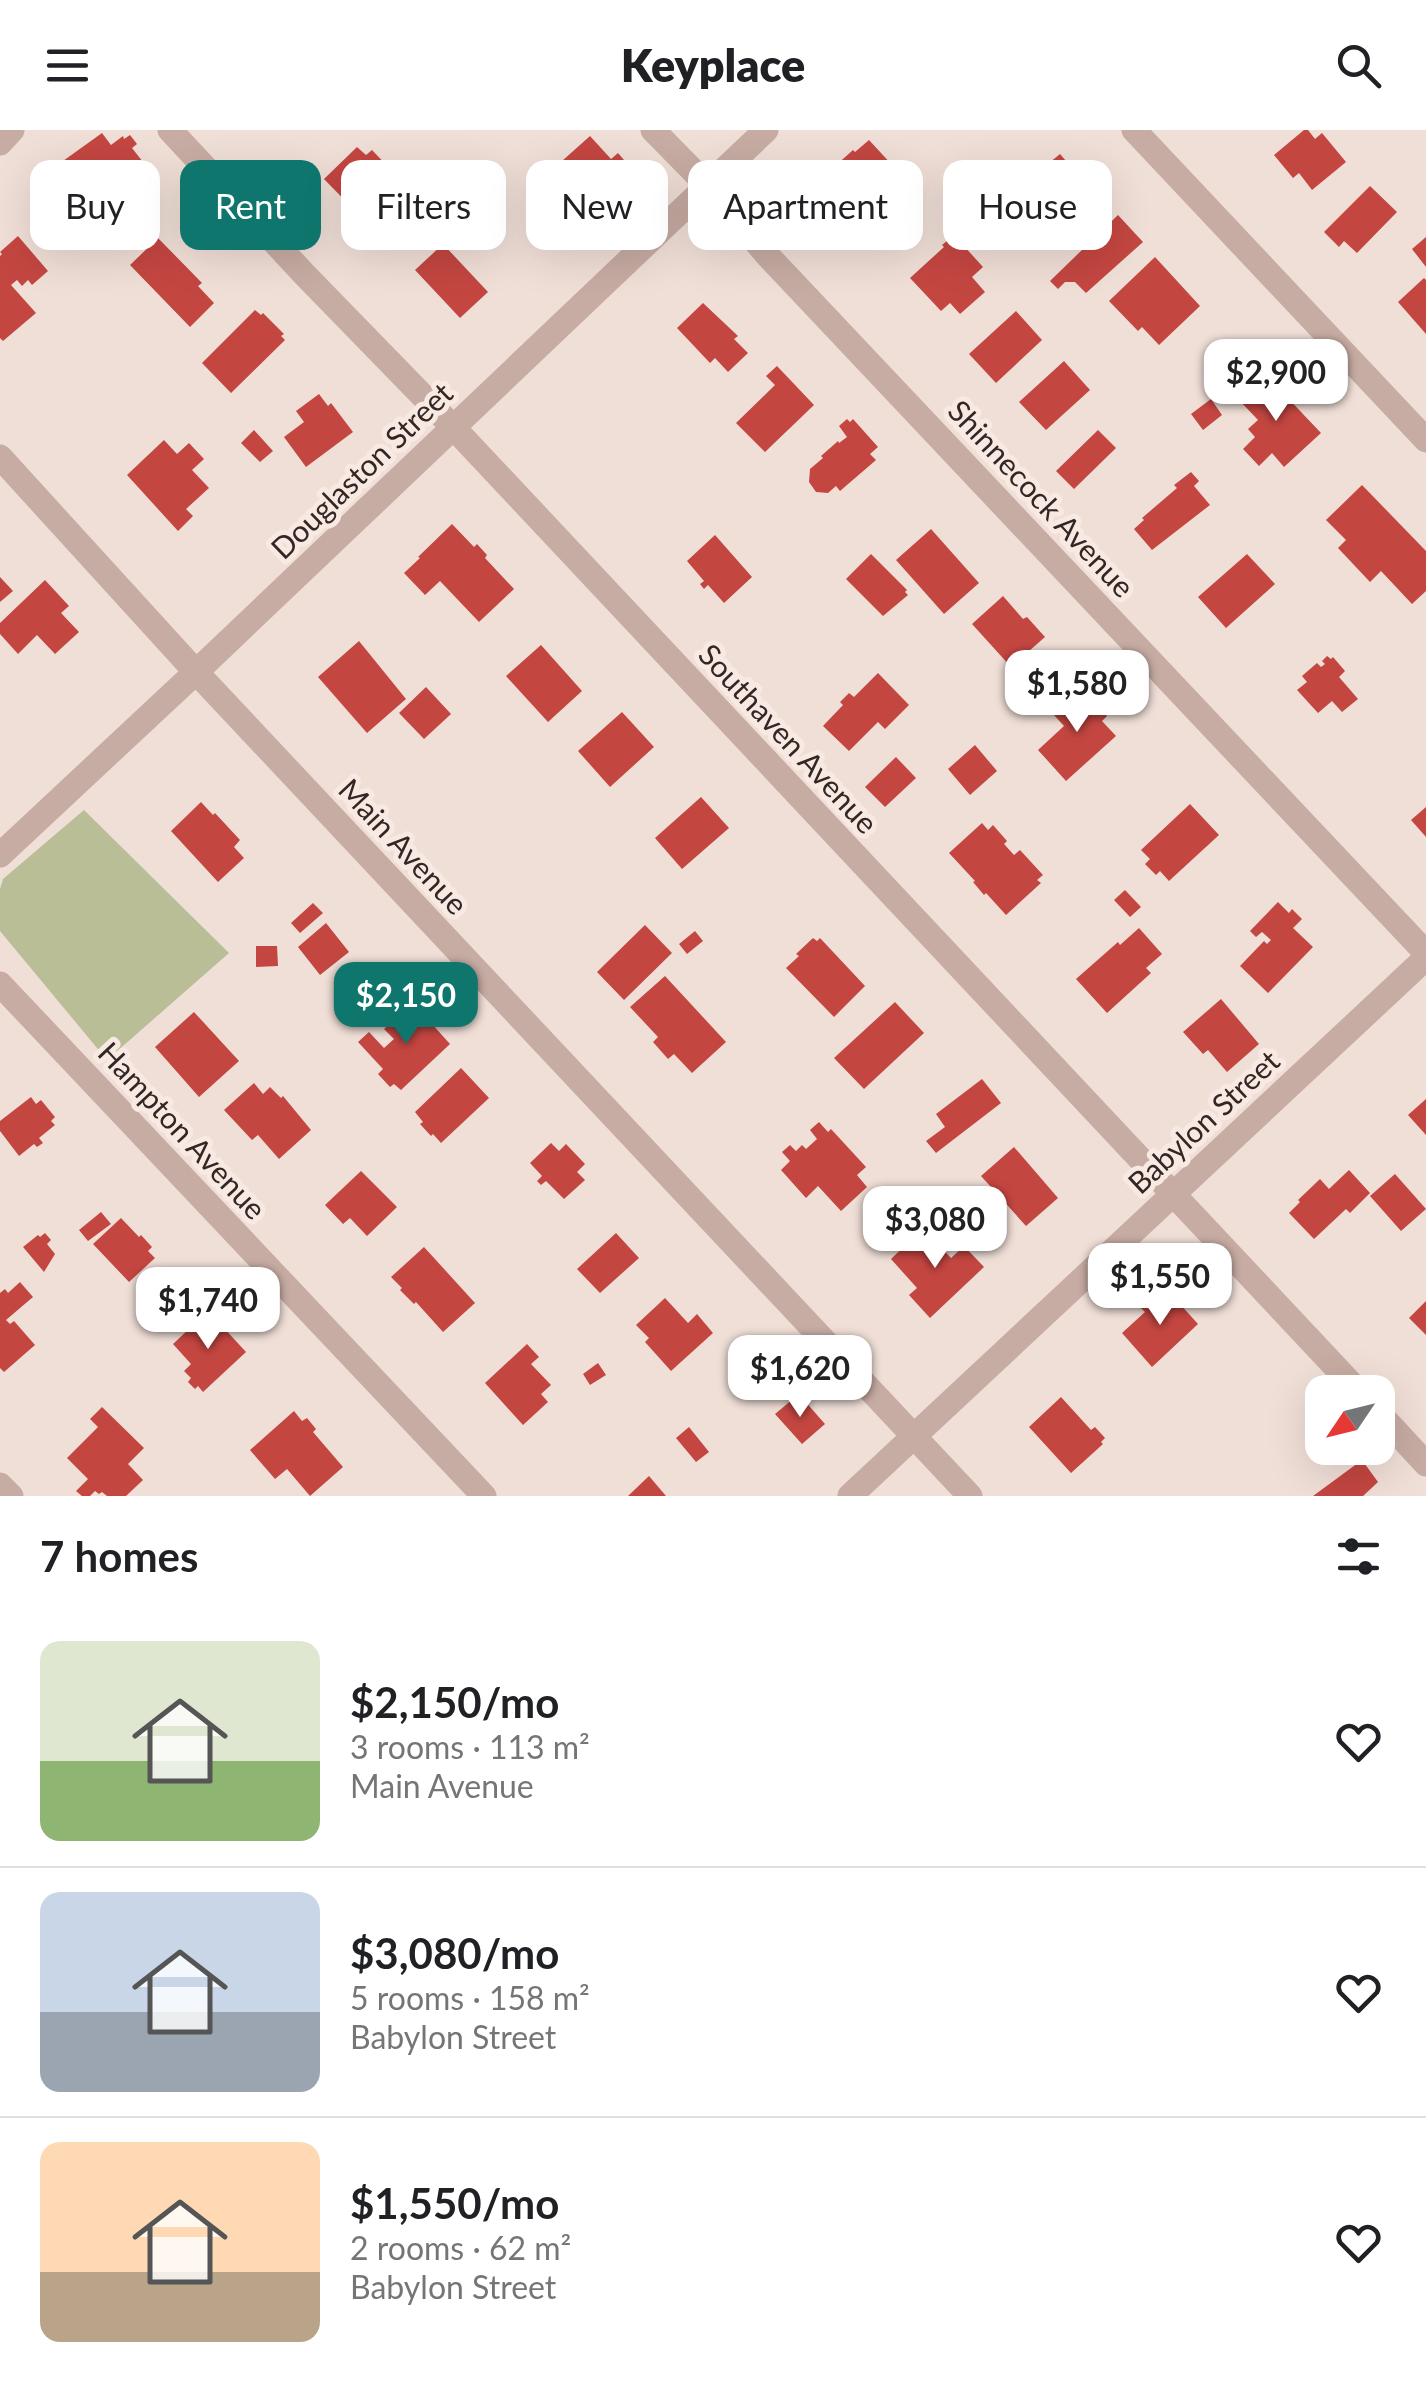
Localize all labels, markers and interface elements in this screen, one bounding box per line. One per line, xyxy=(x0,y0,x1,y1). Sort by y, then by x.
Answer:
icon: menu xyxy=(40,38,95,93)
text: Keyplace xyxy=(621,38,805,92)
icon: search xyxy=(1331,38,1386,93)
chip: Buy xyxy=(30,160,160,250)
chip: Rent xyxy=(180,160,321,250)
chip: Filters xyxy=(341,160,506,250)
chip: New xyxy=(526,160,668,250)
chip: Apartment xyxy=(688,160,923,250)
chip: House xyxy=(943,160,1112,250)
pin: $2,900 xyxy=(1195,339,1357,424)
text: $2,900 xyxy=(1226,352,1326,391)
street label: Douglaston Street xyxy=(263,374,459,566)
street label: Shinnecock Avenue xyxy=(942,392,1142,604)
street label: Southaven Avenue xyxy=(692,636,886,840)
pin: $1,580 xyxy=(996,650,1158,735)
text: $1,580 xyxy=(1027,663,1127,702)
street label: Main Avenue xyxy=(332,771,476,921)
pin: $2,150 xyxy=(325,962,487,1047)
text: $2,150 xyxy=(356,975,456,1014)
street label: Hampton Avenue xyxy=(92,1034,274,1226)
street label: Babylon Street xyxy=(1120,1042,1286,1200)
pin: $3,080 xyxy=(854,1186,1016,1271)
text: $3,080 xyxy=(885,1199,985,1238)
pin: $1,550 xyxy=(1079,1243,1241,1328)
text: $1,550 xyxy=(1110,1256,1210,1295)
pin: $1,740 xyxy=(127,1267,289,1352)
text: $1,740 xyxy=(158,1280,258,1319)
pin: $1,620 xyxy=(719,1335,881,1420)
text: $1,620 xyxy=(750,1348,850,1387)
north arrow xyxy=(1305,1375,1395,1465)
map controls xyxy=(1305,1375,1395,1465)
icon: filters xyxy=(1331,1529,1386,1584)
text: 7 homes xyxy=(40,1531,198,1581)
text: $2,150/mo xyxy=(350,1677,559,1727)
icon: home xyxy=(120,1681,240,1801)
icon: heart xyxy=(1331,1714,1386,1769)
text: 3 rooms · 113 m² xyxy=(350,1727,590,1766)
text: Main Avenue xyxy=(350,1766,534,1805)
text: $3,080/mo xyxy=(350,1928,559,1978)
icon: home xyxy=(120,1932,240,2052)
icon: heart xyxy=(1331,1965,1386,2020)
text: 5 rooms · 158 m² xyxy=(350,1978,590,2017)
text: Babylon Street xyxy=(350,2017,556,2056)
text: $1,550/mo xyxy=(350,2178,559,2228)
icon: home xyxy=(120,2182,240,2302)
icon: heart xyxy=(1331,2215,1386,2270)
text: 2 rooms · 62 m² xyxy=(350,2228,571,2267)
text: Babylon Street xyxy=(350,2267,556,2306)

